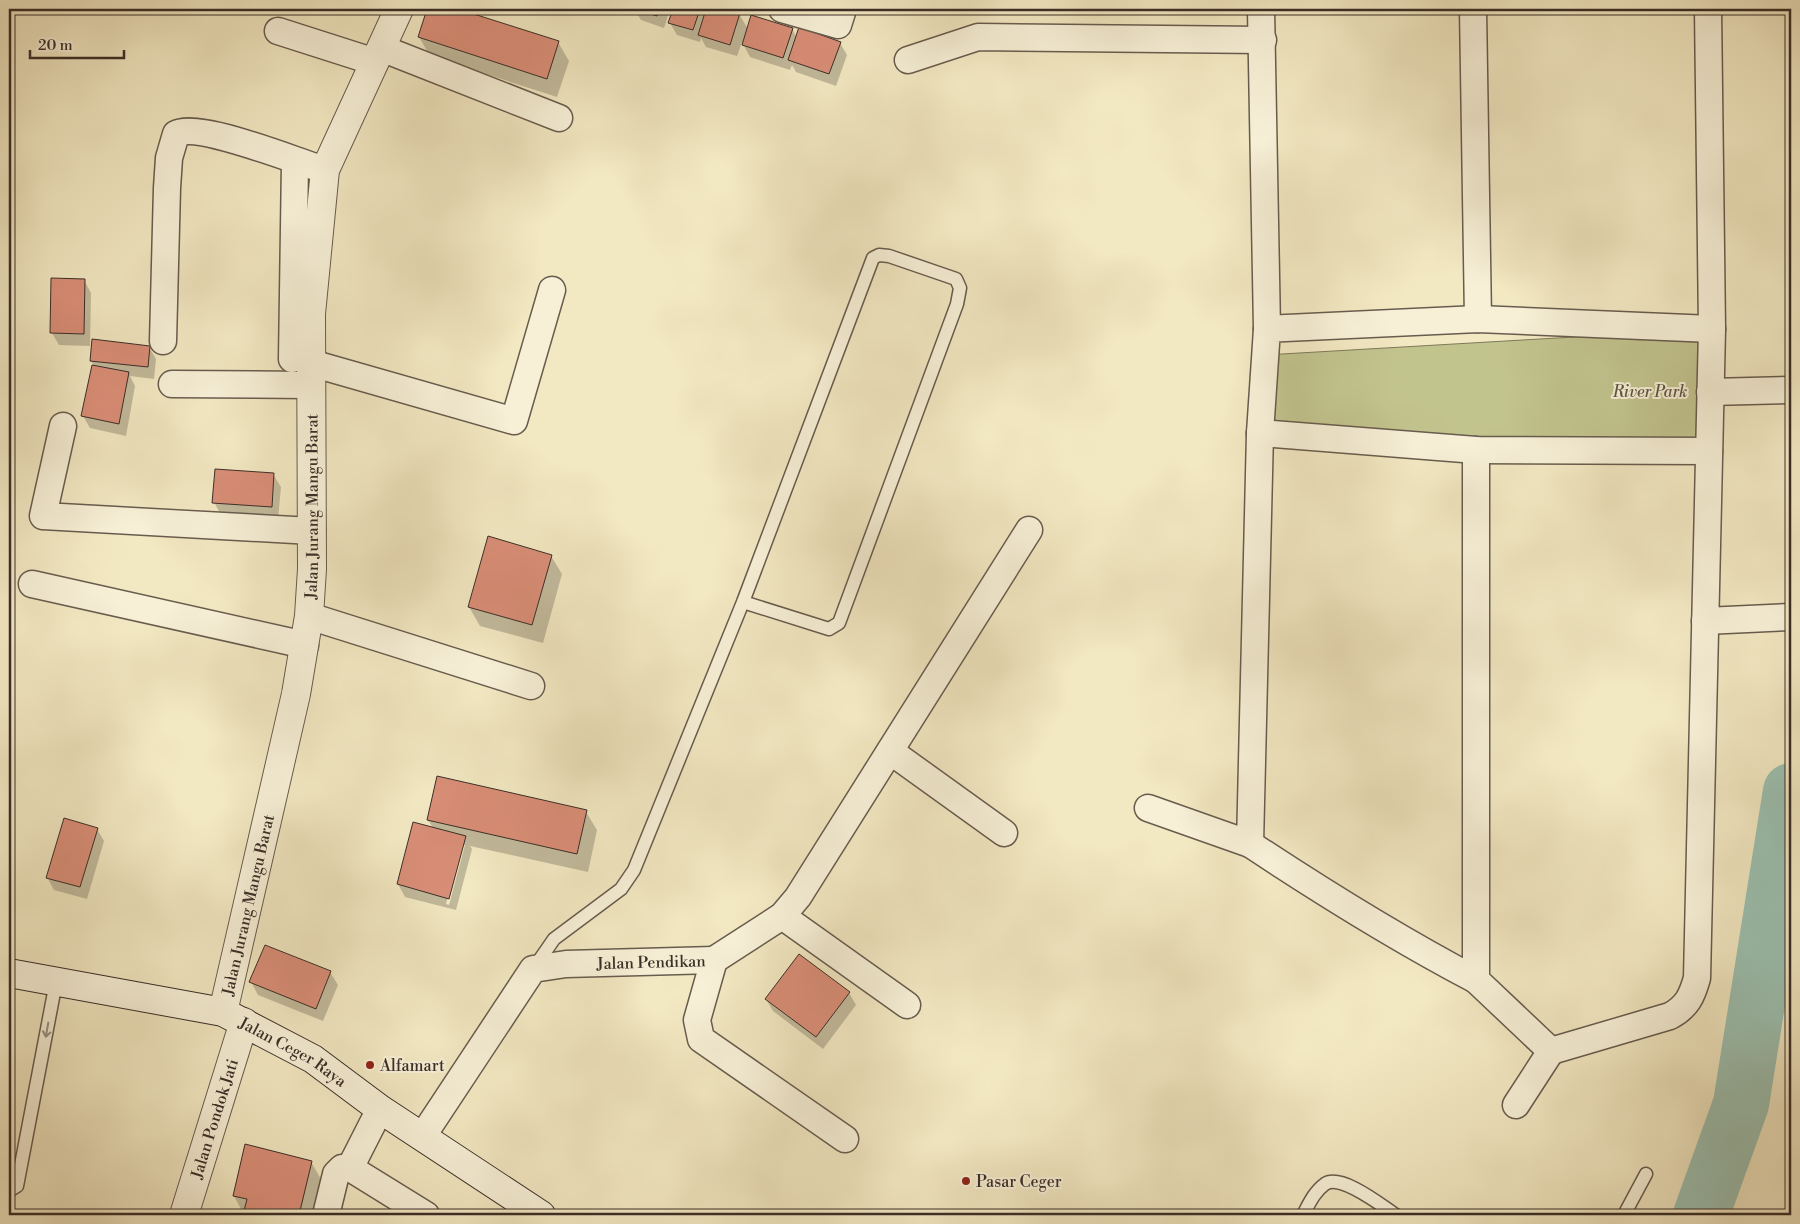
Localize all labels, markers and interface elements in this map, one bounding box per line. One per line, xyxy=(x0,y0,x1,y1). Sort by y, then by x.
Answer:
scale bar xyxy=(30,28,124,60)
text: 20 m xyxy=(38,36,73,55)
park label: River Park xyxy=(1612,382,1687,402)
street label: Jalan Jurang Mangu Barat xyxy=(301,413,323,601)
street label: Jalan Jurang Mangu Barat xyxy=(218,812,279,998)
street label: Jalan Pendikan xyxy=(595,951,707,974)
street label: Jalan Ceger Raya xyxy=(235,1013,351,1092)
one-way arrow xyxy=(41,1021,51,1037)
street label: Jalan Pondok Jati xyxy=(187,1056,243,1182)
place label: Alfamart xyxy=(379,1056,445,1076)
marker: Alfamart xyxy=(364,1059,376,1071)
place label: Pasar Ceger xyxy=(976,1172,1062,1192)
marker: Pasar Ceger xyxy=(960,1175,972,1187)

